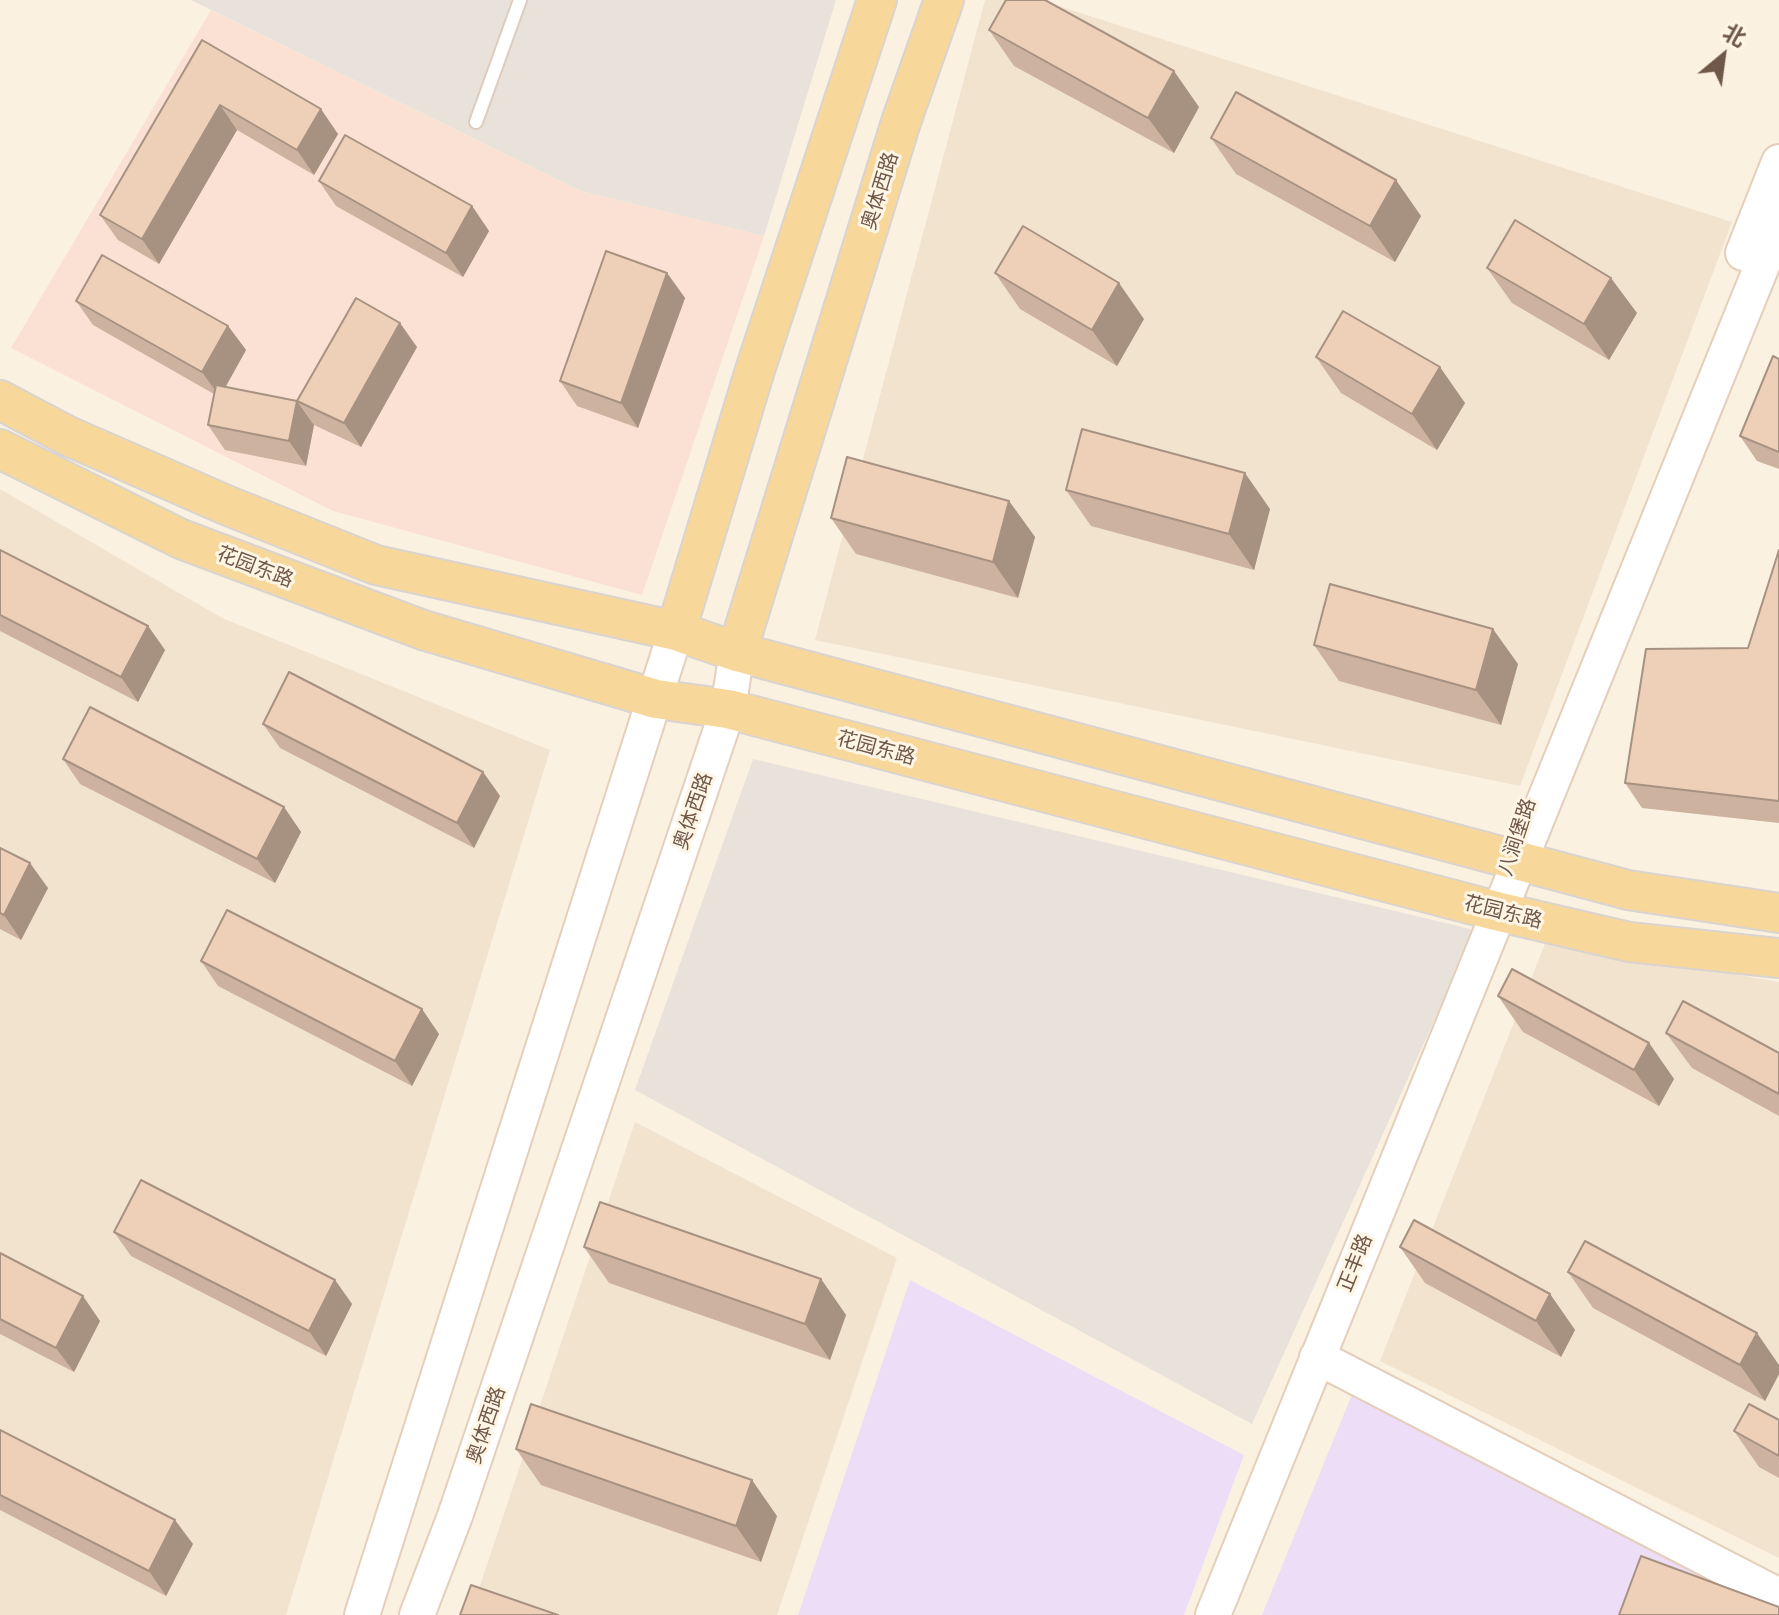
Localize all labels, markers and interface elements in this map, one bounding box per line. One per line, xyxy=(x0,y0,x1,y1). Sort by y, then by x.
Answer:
north arrow xyxy=(1683,16,1763,96)
text: 北 xyxy=(1719,17,1751,52)
street label: 奥体西路 xyxy=(857,149,903,233)
street label: 花园东路 xyxy=(213,541,297,593)
street label: 花园东路 xyxy=(834,726,918,770)
street label: 奥体西路 xyxy=(669,769,717,853)
street label: 八涧堡路 xyxy=(1493,795,1541,879)
street label: 花园东路 xyxy=(1461,891,1545,933)
street label: 正丰路 xyxy=(1333,1231,1377,1295)
street label: 奥体西路 xyxy=(462,1383,510,1467)

